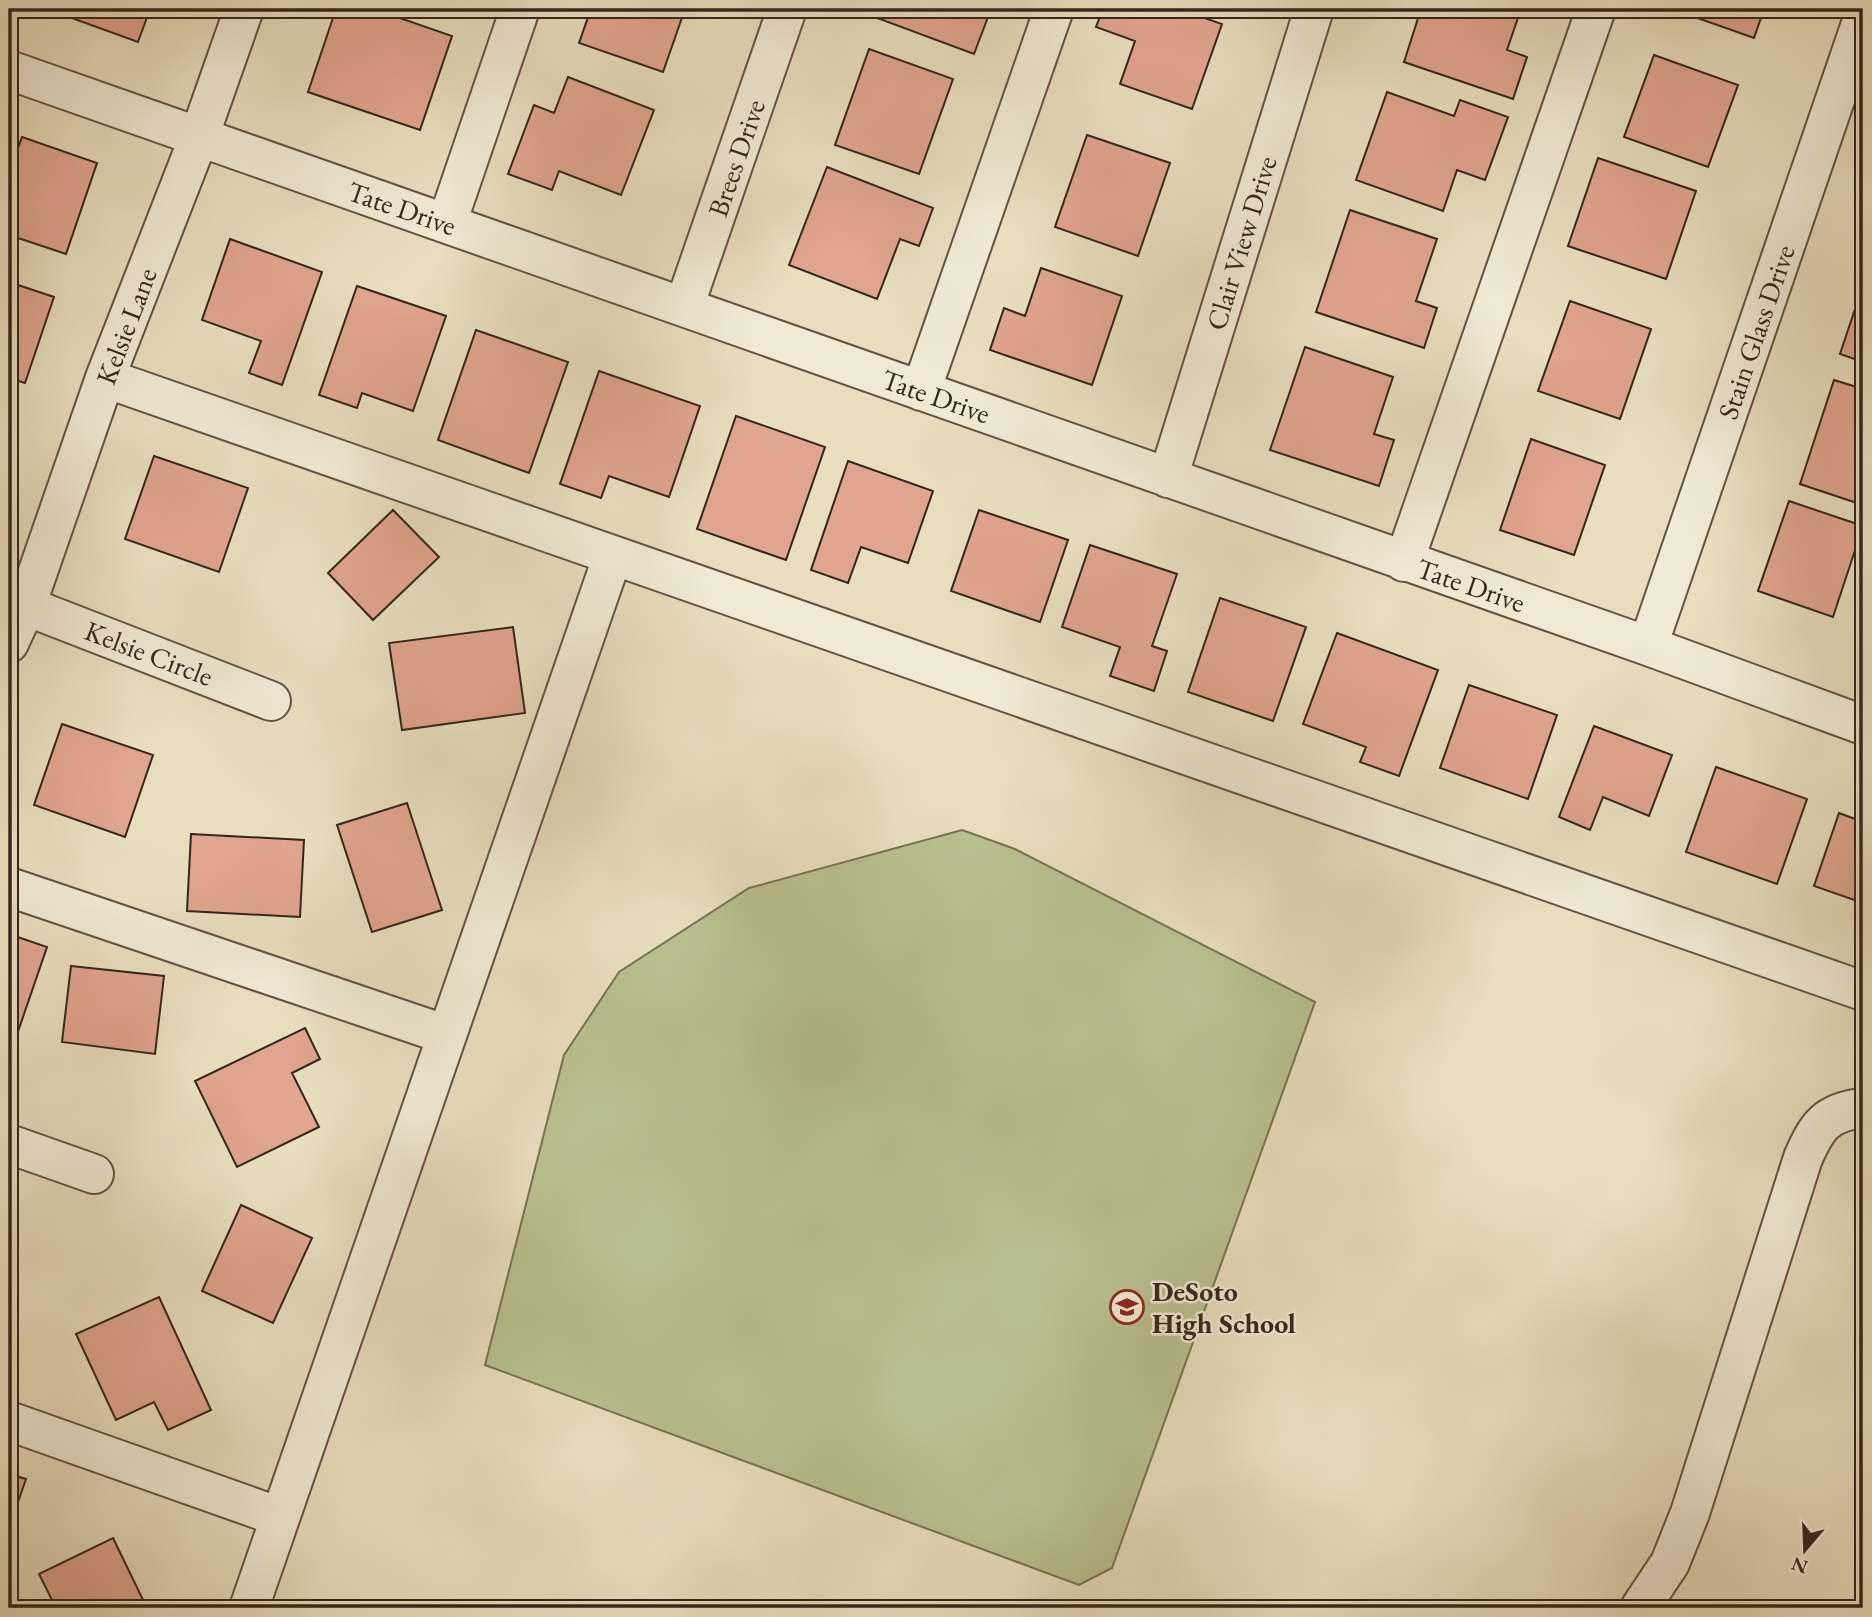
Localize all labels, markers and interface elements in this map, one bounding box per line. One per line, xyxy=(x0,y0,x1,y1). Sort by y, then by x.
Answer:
street label: Brees Drive xyxy=(699,94,773,221)
street label: Clair View Drive xyxy=(1197,151,1285,334)
street label: Tate Drive xyxy=(343,173,461,243)
street label: Stain Glass Drive xyxy=(1709,240,1803,424)
street label: Kelsie Lane xyxy=(87,262,165,390)
street label: Tate Drive xyxy=(877,361,995,431)
street label: Tate Drive xyxy=(1412,550,1530,620)
street label: Kelsie Circle xyxy=(80,612,218,694)
place label: DeSoto High School xyxy=(1152,1273,1296,1341)
school or university icon: DeSoto High School xyxy=(1108,1288,1146,1326)
north arrow xyxy=(1770,1516,1840,1586)
text: N xyxy=(1788,1551,1811,1580)

